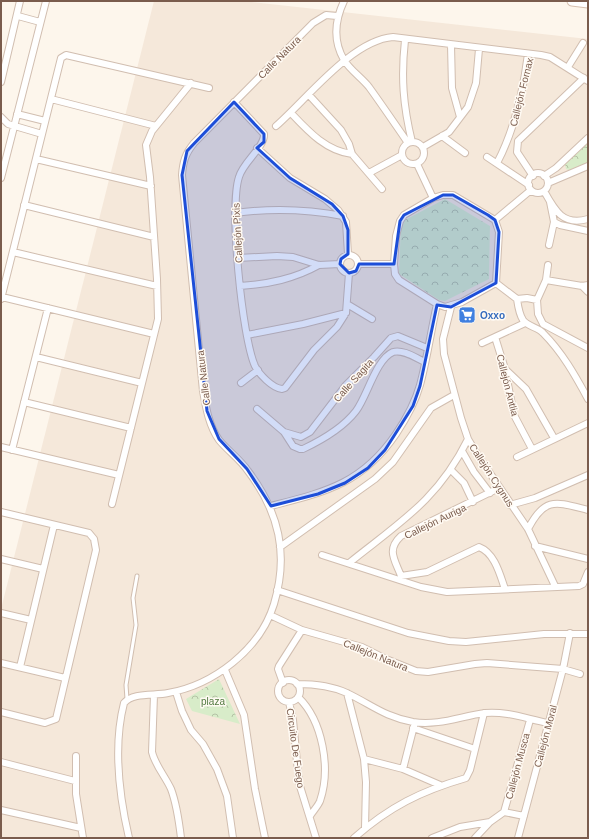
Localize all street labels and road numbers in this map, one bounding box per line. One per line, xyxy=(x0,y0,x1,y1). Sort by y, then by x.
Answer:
street label: Calle Natura xyxy=(256,34,303,81)
street label: Callejón Fornax xyxy=(508,57,535,127)
street label: Callejón Pixis xyxy=(230,203,245,263)
street label: Calle Natura xyxy=(195,349,212,406)
street label: Callejón Antlia xyxy=(495,353,521,418)
street label: Calle Sagita xyxy=(331,356,376,404)
street label: Callejón Cygnus xyxy=(467,442,516,509)
street label: Callejón Auriga xyxy=(403,502,468,541)
street label: Callejón Natura xyxy=(342,637,410,674)
street label: Callejón Moral xyxy=(532,704,559,768)
street label: Circuito De Fuego xyxy=(284,707,307,789)
street label: Callejón Musca xyxy=(503,731,532,801)

